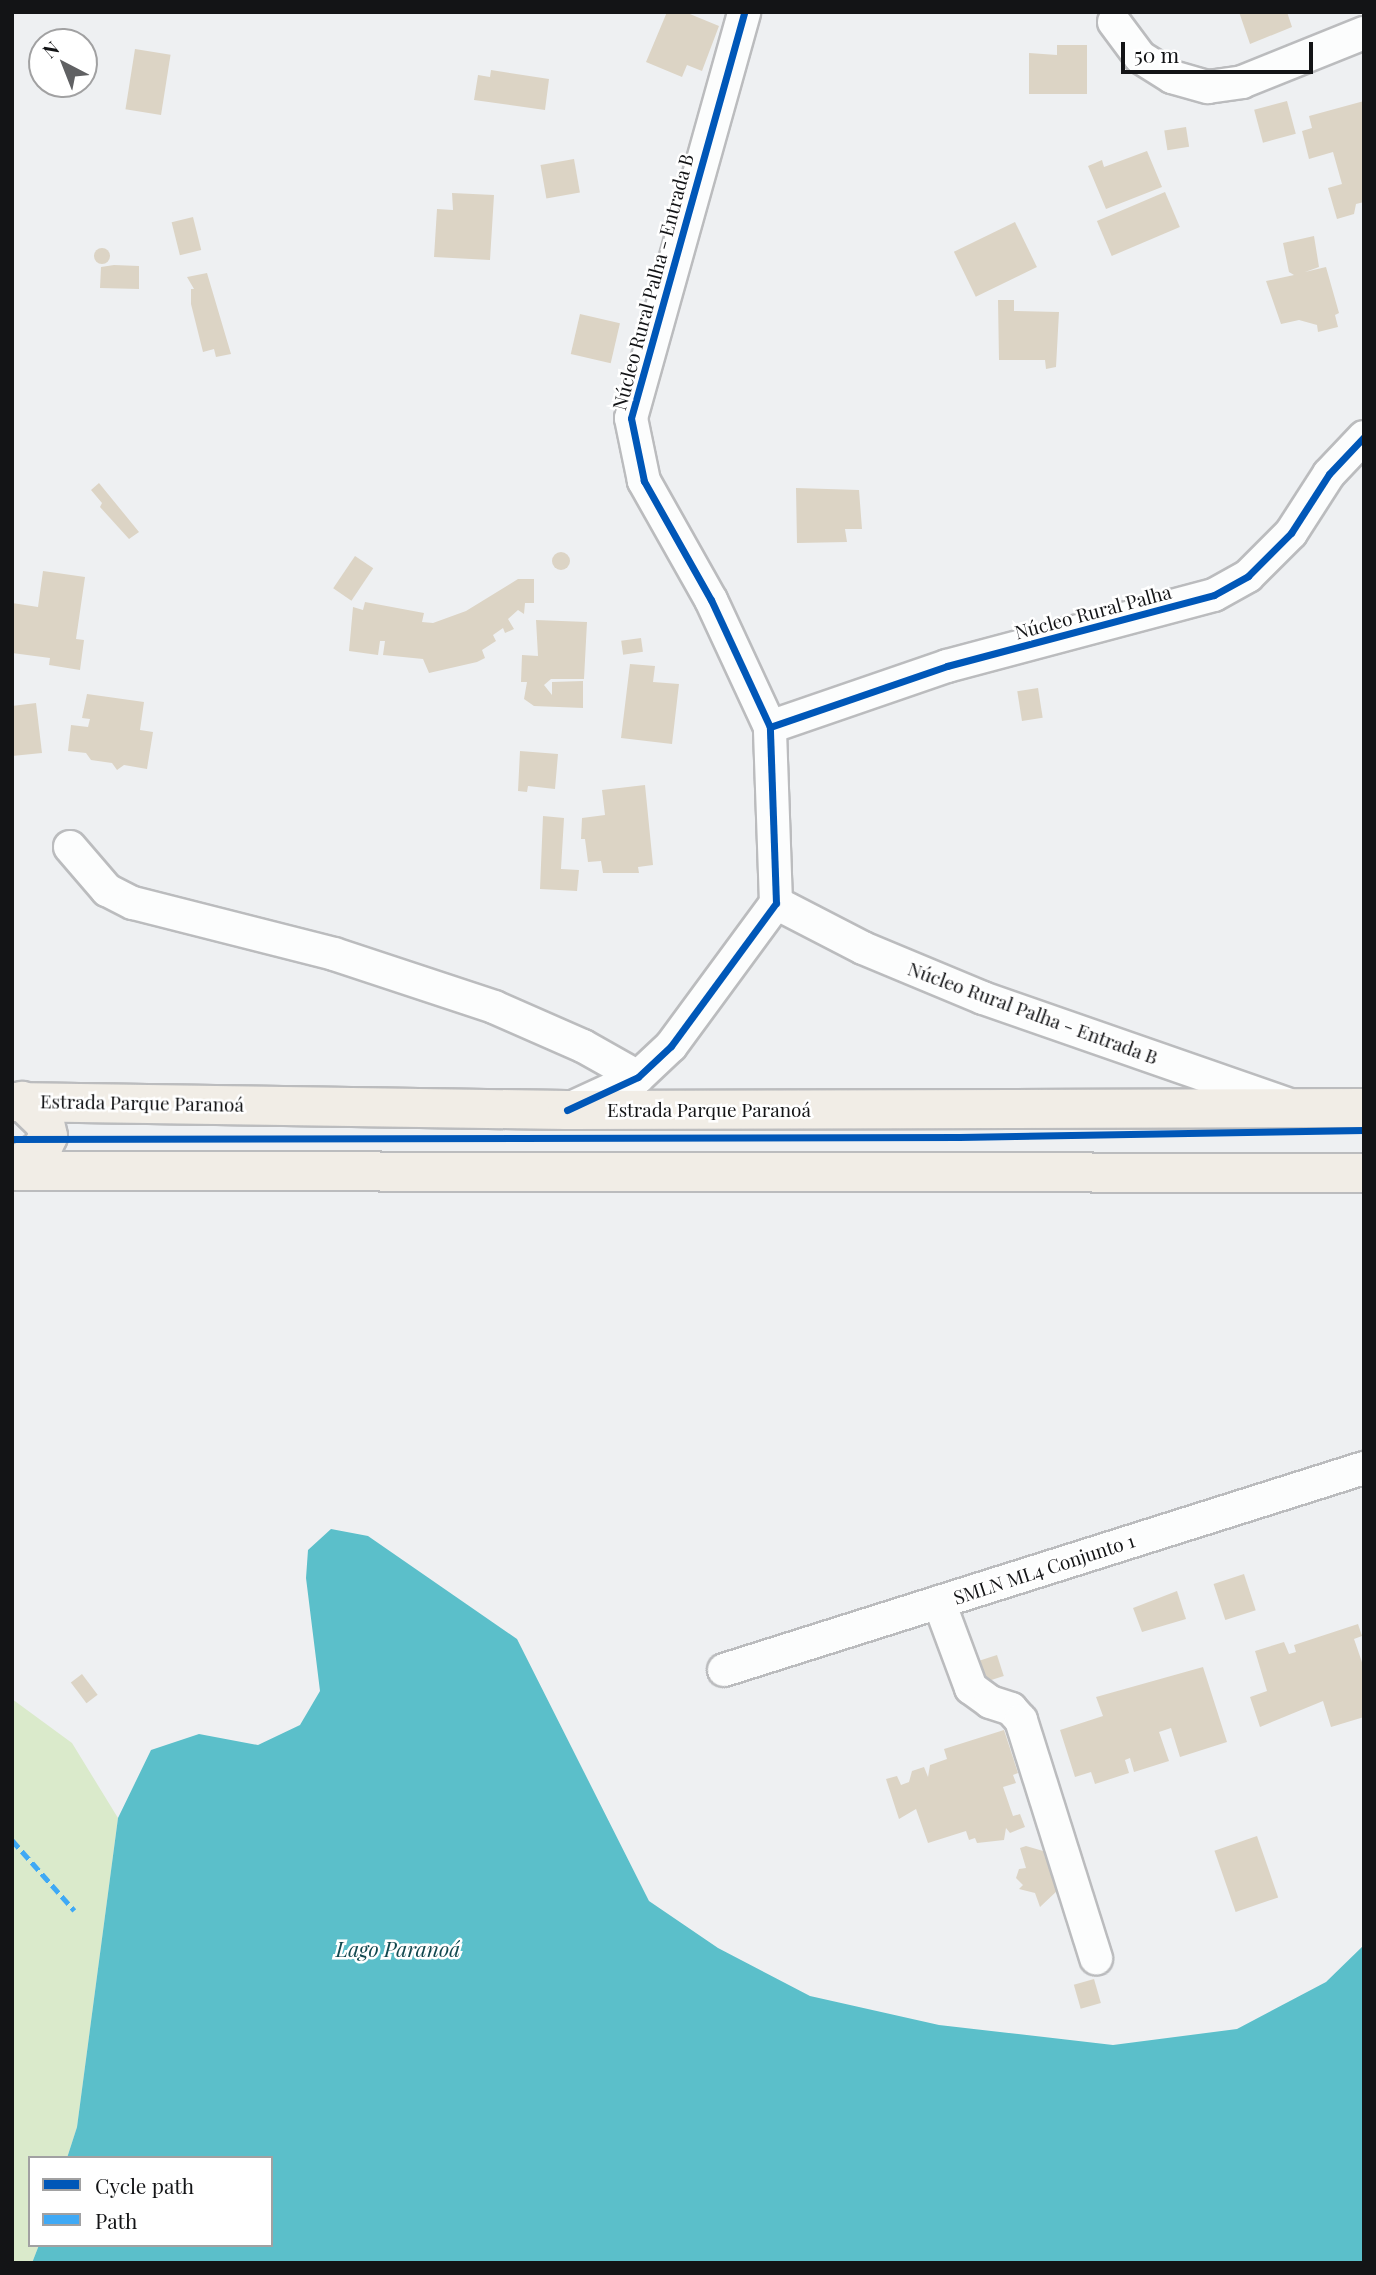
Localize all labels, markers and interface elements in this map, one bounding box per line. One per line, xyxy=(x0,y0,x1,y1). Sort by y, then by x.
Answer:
north arrow xyxy=(28,28,98,98)
scale bar xyxy=(1124,28,1316,72)
text: N xyxy=(36,35,64,63)
text: 50 m xyxy=(1134,40,1179,68)
street label: Núcleo Rural Palha - Entrada B xyxy=(608,151,698,413)
street label: Núcleo Rural Palha xyxy=(1012,580,1174,644)
street label: Núcleo Rural Palha - Entrada B xyxy=(905,957,1161,1069)
street label: Estrada Parque Paranoá xyxy=(40,1090,244,1116)
street label: Estrada Parque Paranoá xyxy=(607,1099,811,1121)
street label: SMLN ML4 Conjunto 1 xyxy=(951,1529,1137,1609)
water label: Lago Paranoá xyxy=(336,1935,460,1961)
legend xyxy=(28,2156,273,2247)
text: Cycle path xyxy=(95,2171,194,2199)
text: Path xyxy=(95,2206,137,2234)

